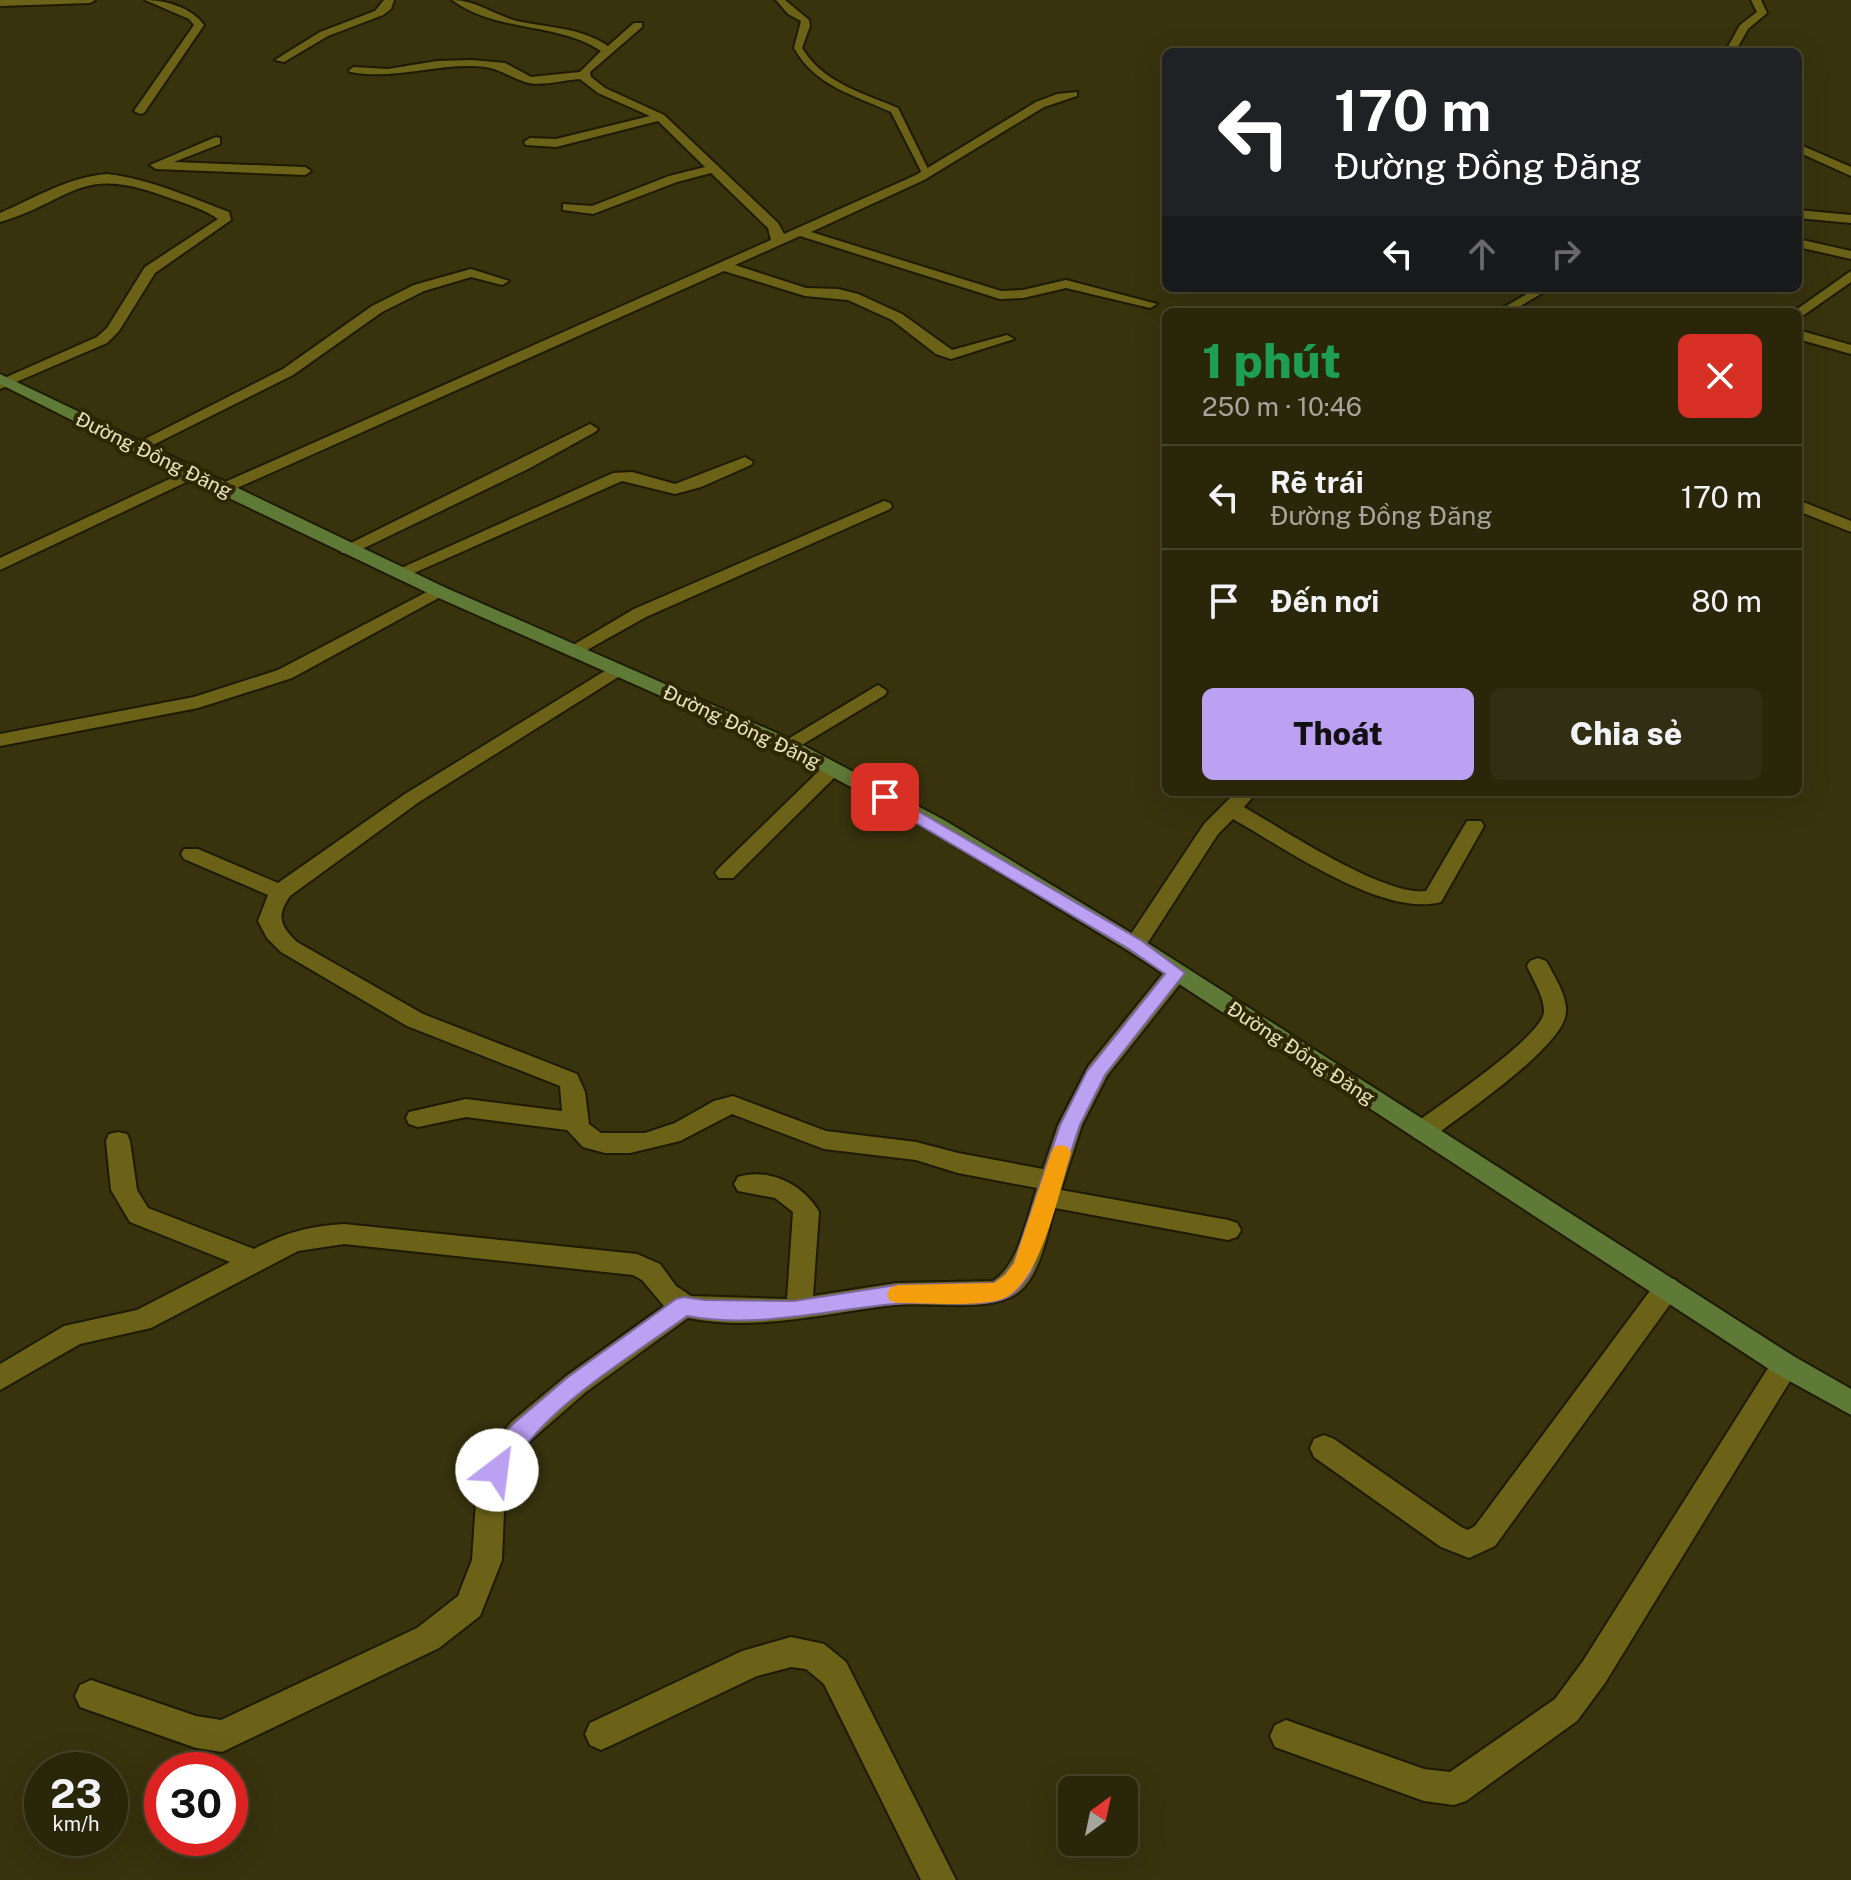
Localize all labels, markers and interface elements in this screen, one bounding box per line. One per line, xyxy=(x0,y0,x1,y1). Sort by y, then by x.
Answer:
text: 170 m xyxy=(1334,78,1491,144)
icon: left xyxy=(1202,80,1306,184)
text: Đường Đồng Đăng xyxy=(1334,145,1642,187)
icon: left xyxy=(1376,232,1420,276)
icon: ahead xyxy=(1460,232,1504,276)
icon: right xyxy=(1544,232,1588,276)
text: 1 phút xyxy=(1202,332,1341,389)
button: close xyxy=(1678,334,1762,418)
text: 250 m · 10:46 xyxy=(1202,391,1362,422)
street label: Đường Đồng Đăng xyxy=(72,407,236,503)
text: Rẽ trái xyxy=(1270,464,1364,500)
icon: left xyxy=(1202,475,1246,519)
text: 170 m xyxy=(1681,479,1762,515)
text: Đường Đồng Đăng xyxy=(1270,500,1492,531)
icon: arrive xyxy=(1202,579,1246,623)
text: Đến nơi xyxy=(1270,583,1379,619)
text: 80 m xyxy=(1691,583,1762,619)
street label: Đường Đồng Đăng xyxy=(659,680,825,774)
button: Thoát xyxy=(1202,688,1474,780)
button: Chia sẻ xyxy=(1490,688,1762,780)
pin xyxy=(851,763,919,831)
icon: arrive xyxy=(863,775,907,819)
street label: Đường Đồng Đăng xyxy=(1223,996,1379,1110)
position arrow xyxy=(455,1428,539,1512)
speed limit sign: 30 xyxy=(144,1752,248,1856)
text: 23 xyxy=(50,1770,102,1817)
north arrow xyxy=(1058,1776,1138,1856)
map controls xyxy=(1058,1776,1138,1856)
text: km/h xyxy=(52,1812,100,1836)

